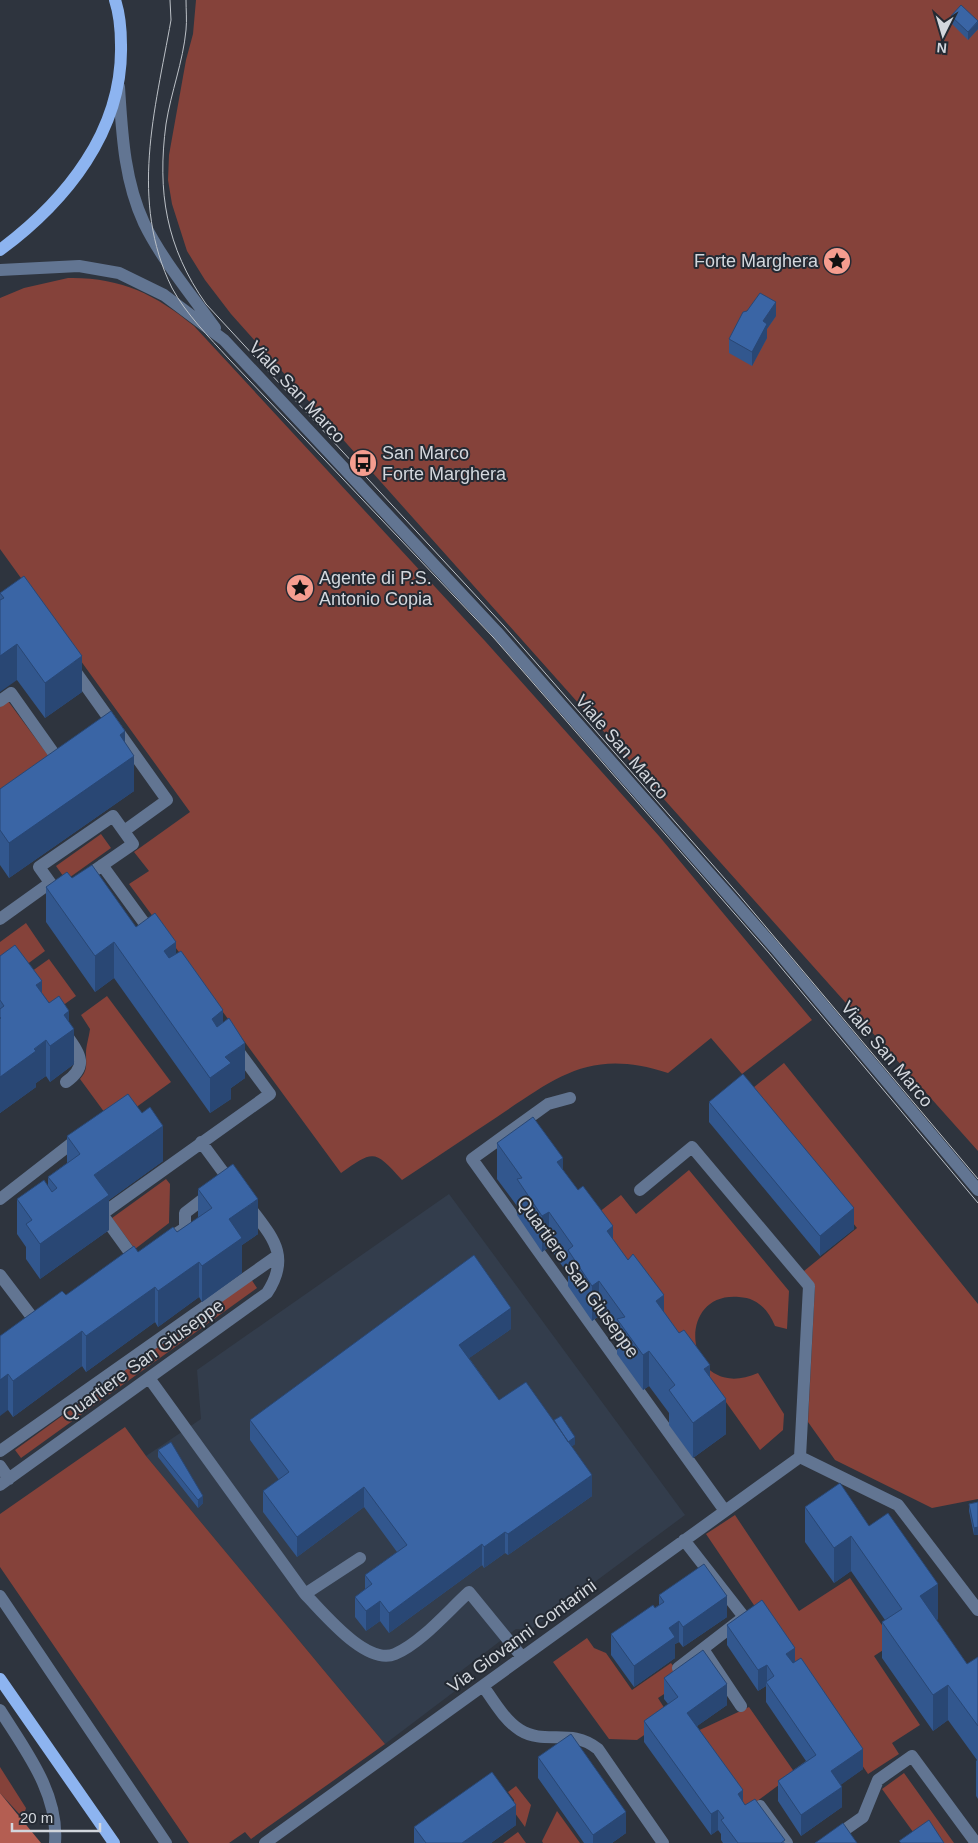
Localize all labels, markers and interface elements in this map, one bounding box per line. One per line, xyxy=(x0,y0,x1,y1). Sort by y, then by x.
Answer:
north arrow xyxy=(918,10,968,60)
text: N xyxy=(936,40,948,56)
place icon: Forte Marghera xyxy=(822,246,852,276)
place label: Forte Marghera xyxy=(694,251,819,271)
street label: Viale San Marco xyxy=(245,337,349,447)
place label: San Marco Forte Marghera xyxy=(382,443,507,484)
bus stop icon: San Marco Forte Marghera xyxy=(348,448,378,478)
place label: Agente di P.S. Antonio Copia xyxy=(319,568,433,609)
place icon: Agente di P.S. Antonio Copia xyxy=(285,573,315,603)
street label: Viale San Marco xyxy=(571,691,673,803)
street label: Viale San Marco xyxy=(837,997,937,1111)
street label: Quartiere San Giuseppe xyxy=(513,1193,643,1361)
street label: Quartiere San Giuseppe xyxy=(59,1295,227,1425)
street label: Via Giovanni Contarini xyxy=(444,1575,600,1697)
scale bar xyxy=(12,1800,100,1832)
text: 20 m xyxy=(20,1809,53,1826)

